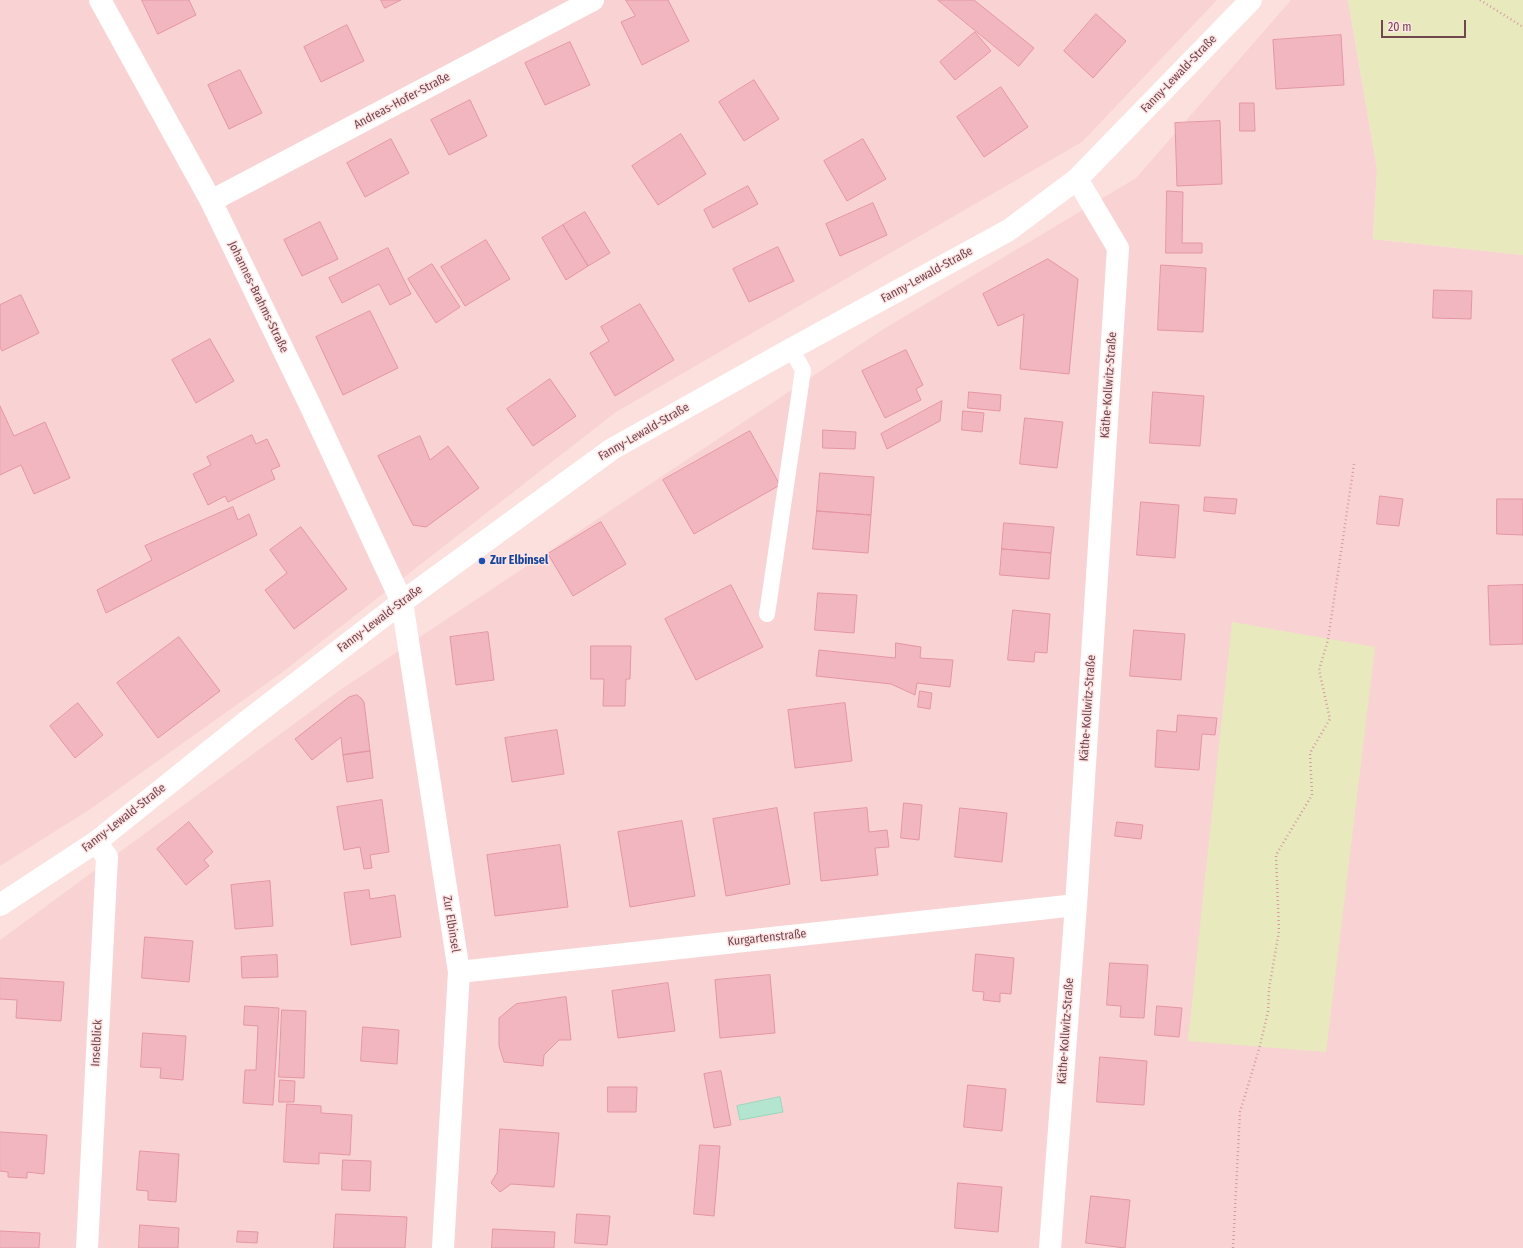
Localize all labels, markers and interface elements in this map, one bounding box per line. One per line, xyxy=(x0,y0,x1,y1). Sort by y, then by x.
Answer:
scale bar xyxy=(1383,12,1468,38)
text: 20 m xyxy=(1388,20,1412,34)
street label: Fanny-Lewald-Straße xyxy=(1138,32,1220,116)
street label: Andreas-Hofer-Straße xyxy=(352,70,452,132)
street label: Johannes-Brahms-Straße xyxy=(225,239,291,355)
street label: Fanny-Lewald-Straße xyxy=(879,244,975,306)
street label: Käthe-Kollwitz-Straße xyxy=(1098,331,1120,439)
street label: Fanny-Lewald-Straße xyxy=(596,400,692,464)
place label: Zur Elbinsel xyxy=(490,554,548,568)
marker: Zur Elbinsel xyxy=(477,556,487,566)
street label: Fanny-Lewald-Straße xyxy=(335,582,425,656)
street label: Käthe-Kollwitz-Straße xyxy=(1077,654,1099,762)
street label: Fanny-Lewald-Straße xyxy=(79,781,169,855)
street label: Zur Elbinsel xyxy=(439,895,463,953)
street label: Kurgartenstraße xyxy=(727,927,807,949)
street label: Käthe-Kollwitz-Straße xyxy=(1055,977,1077,1085)
street label: Inselblick xyxy=(89,1019,105,1067)

